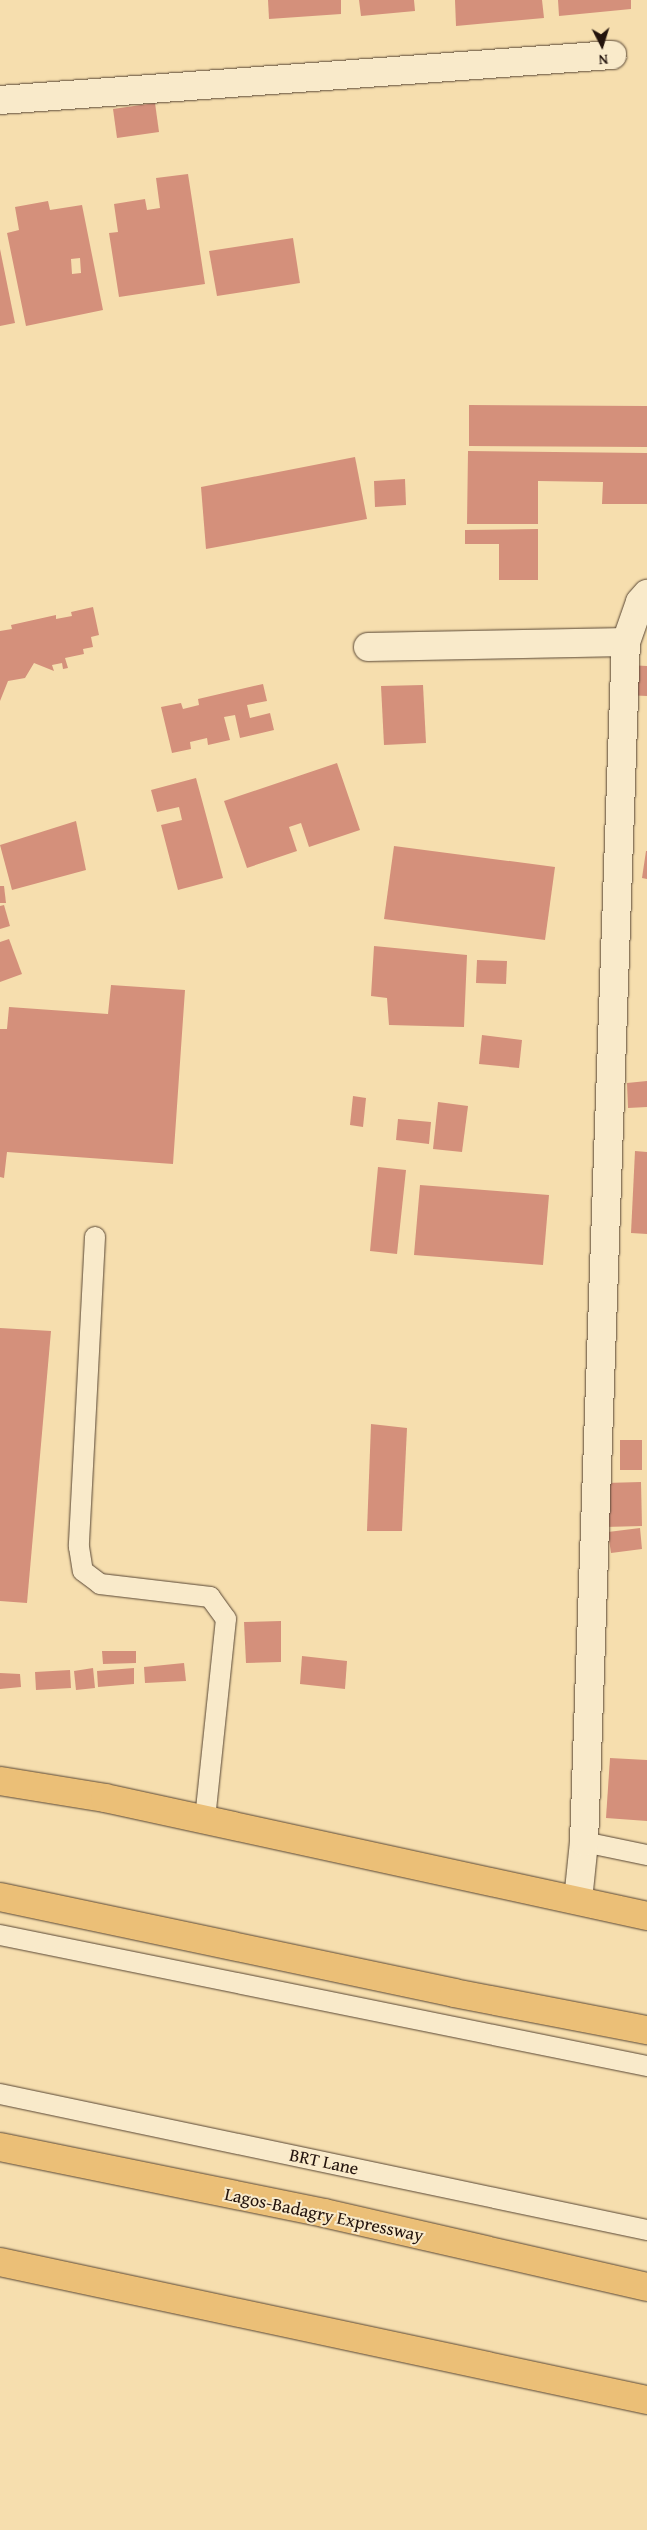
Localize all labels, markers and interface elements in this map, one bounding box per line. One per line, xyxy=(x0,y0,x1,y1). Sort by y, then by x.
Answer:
north arrow xyxy=(577,20,627,70)
text: N xyxy=(598,50,609,70)
street label: BRT Lane xyxy=(287,2144,361,2180)
street label: Lagos-Badagry Expressway xyxy=(223,2183,425,2247)

